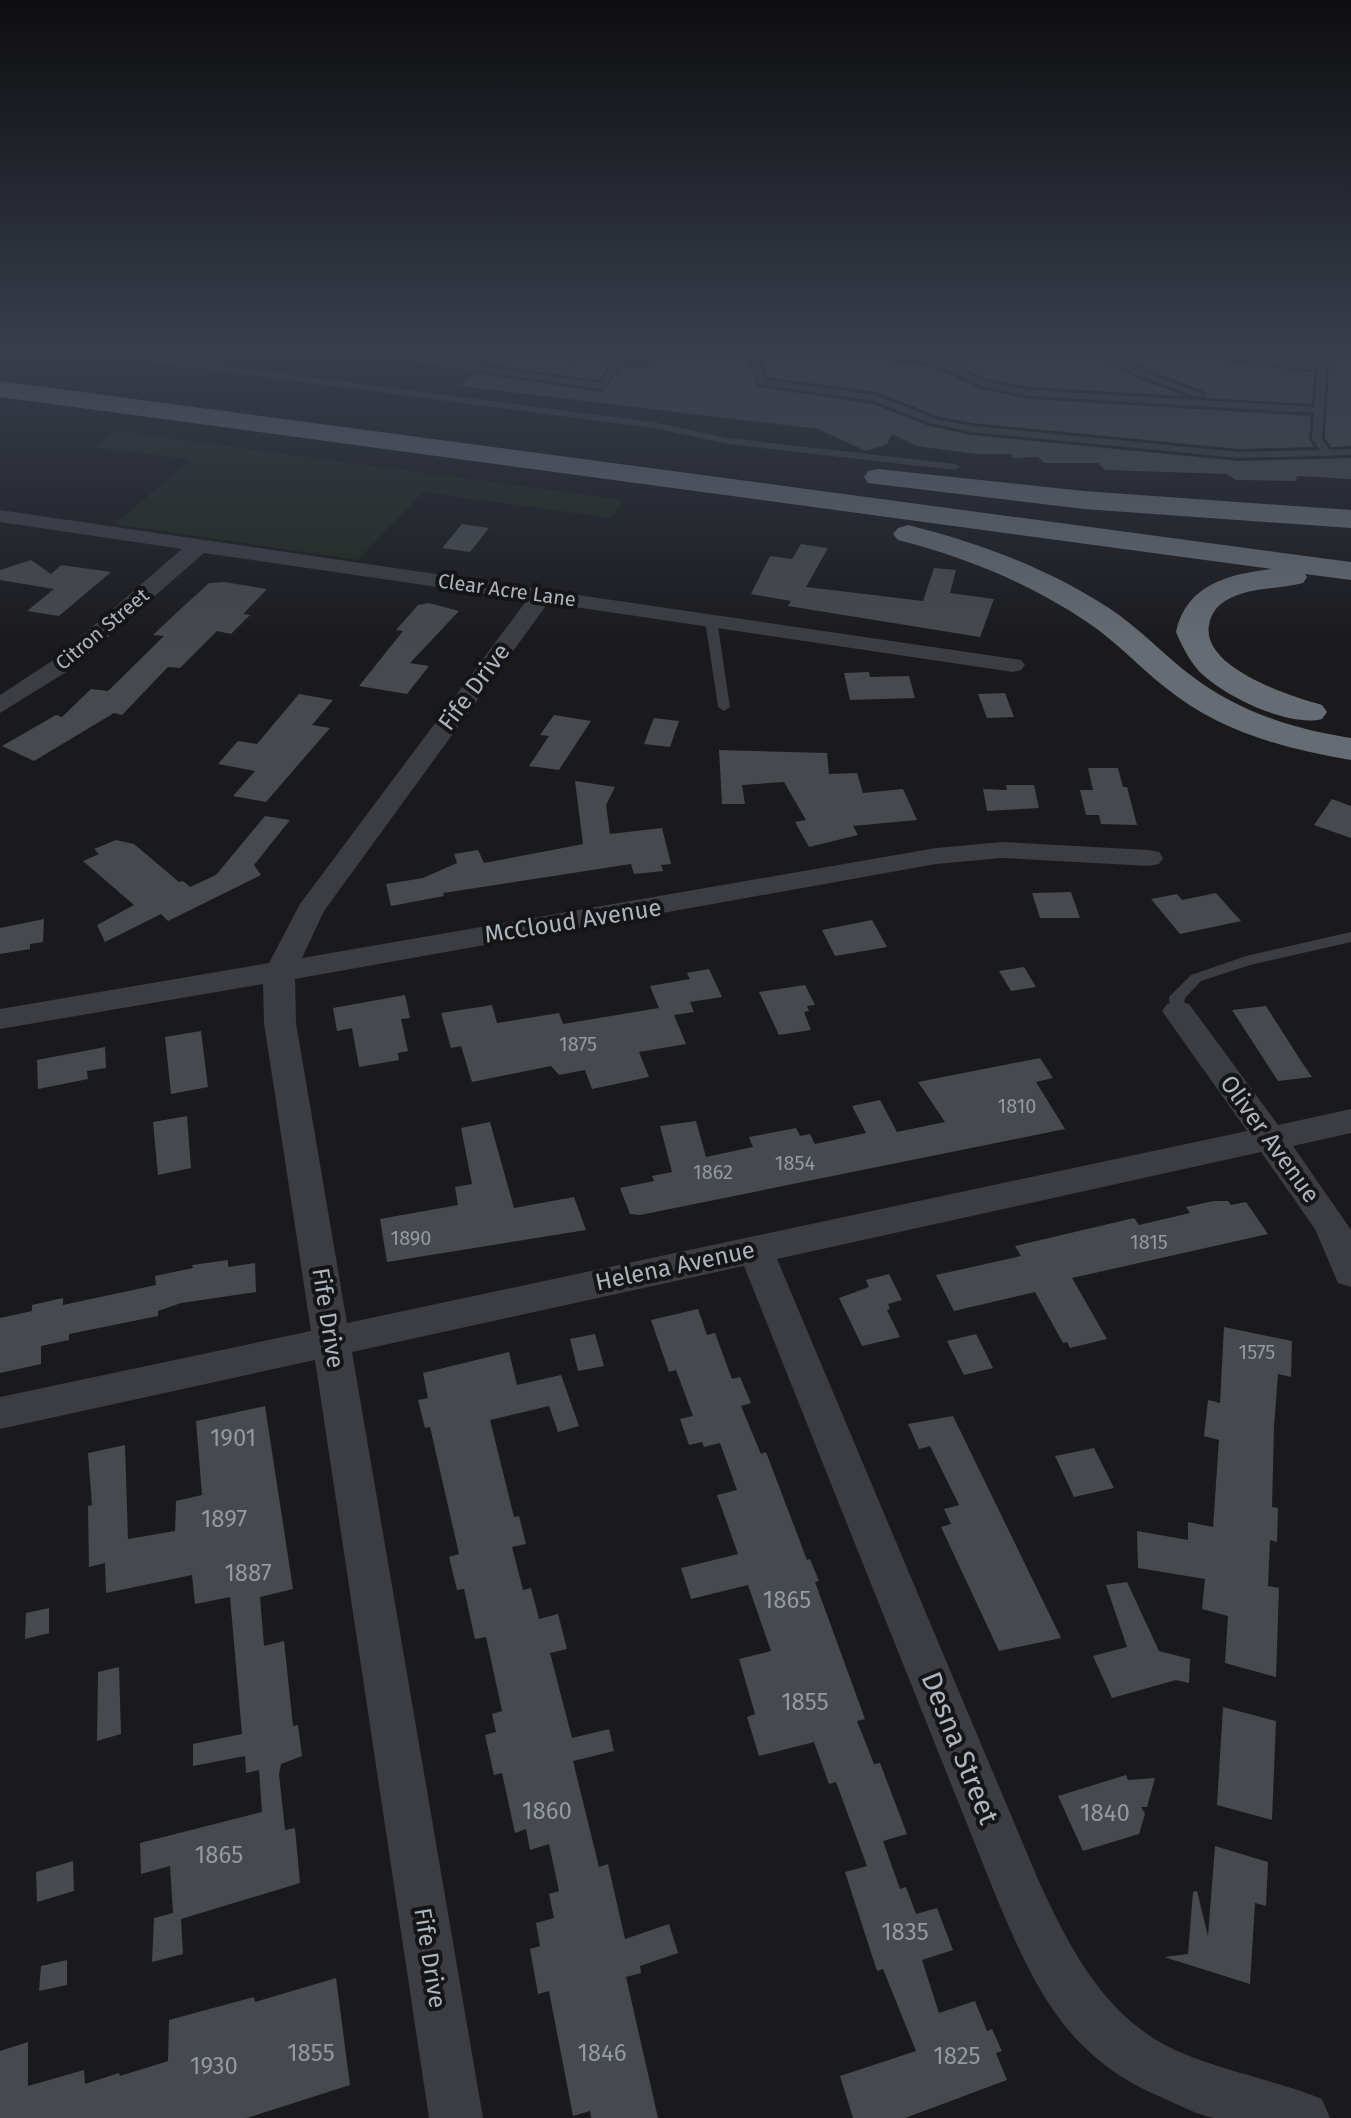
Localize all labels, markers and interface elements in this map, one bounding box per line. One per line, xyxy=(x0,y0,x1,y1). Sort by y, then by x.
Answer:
street label: Clear Acre Lane xyxy=(437,568,577,612)
street label: Citron Street xyxy=(51,583,154,675)
street label: Fife Drive xyxy=(432,638,516,736)
street label: McCloud Avenue xyxy=(483,893,663,949)
house number: 1875 xyxy=(559,1032,597,1056)
street label: Oliver Avenue xyxy=(1214,1070,1326,1208)
house number: 1810 xyxy=(998,1094,1036,1118)
house number: 1854 xyxy=(775,1151,816,1175)
house number: 1862 xyxy=(693,1160,733,1184)
house number: 1890 xyxy=(391,1226,432,1250)
house number: 1815 xyxy=(1130,1230,1168,1254)
street label: Helena Avenue xyxy=(593,1235,757,1297)
street label: Fife Drive xyxy=(306,1266,350,1370)
house number: 1575 xyxy=(1239,1340,1275,1364)
house number: 1901 xyxy=(210,1424,256,1452)
house number: 1897 xyxy=(201,1505,247,1533)
house number: 1887 xyxy=(224,1559,272,1587)
house number: 1865 xyxy=(763,1586,811,1614)
street label: Desna Street xyxy=(914,1667,1006,1830)
house number: 1855 xyxy=(781,1688,829,1716)
house number: 1860 xyxy=(522,1797,572,1825)
house number: 1840 xyxy=(1080,1799,1130,1827)
house number: 1865 xyxy=(195,1841,243,1869)
street label: Fife Drive xyxy=(408,1906,452,2010)
house number: 1835 xyxy=(881,1918,929,1946)
house number: 1855 xyxy=(287,2039,335,2067)
house number: 1846 xyxy=(577,2039,627,2067)
house number: 1825 xyxy=(933,2042,981,2070)
house number: 1930 xyxy=(190,2052,238,2080)

